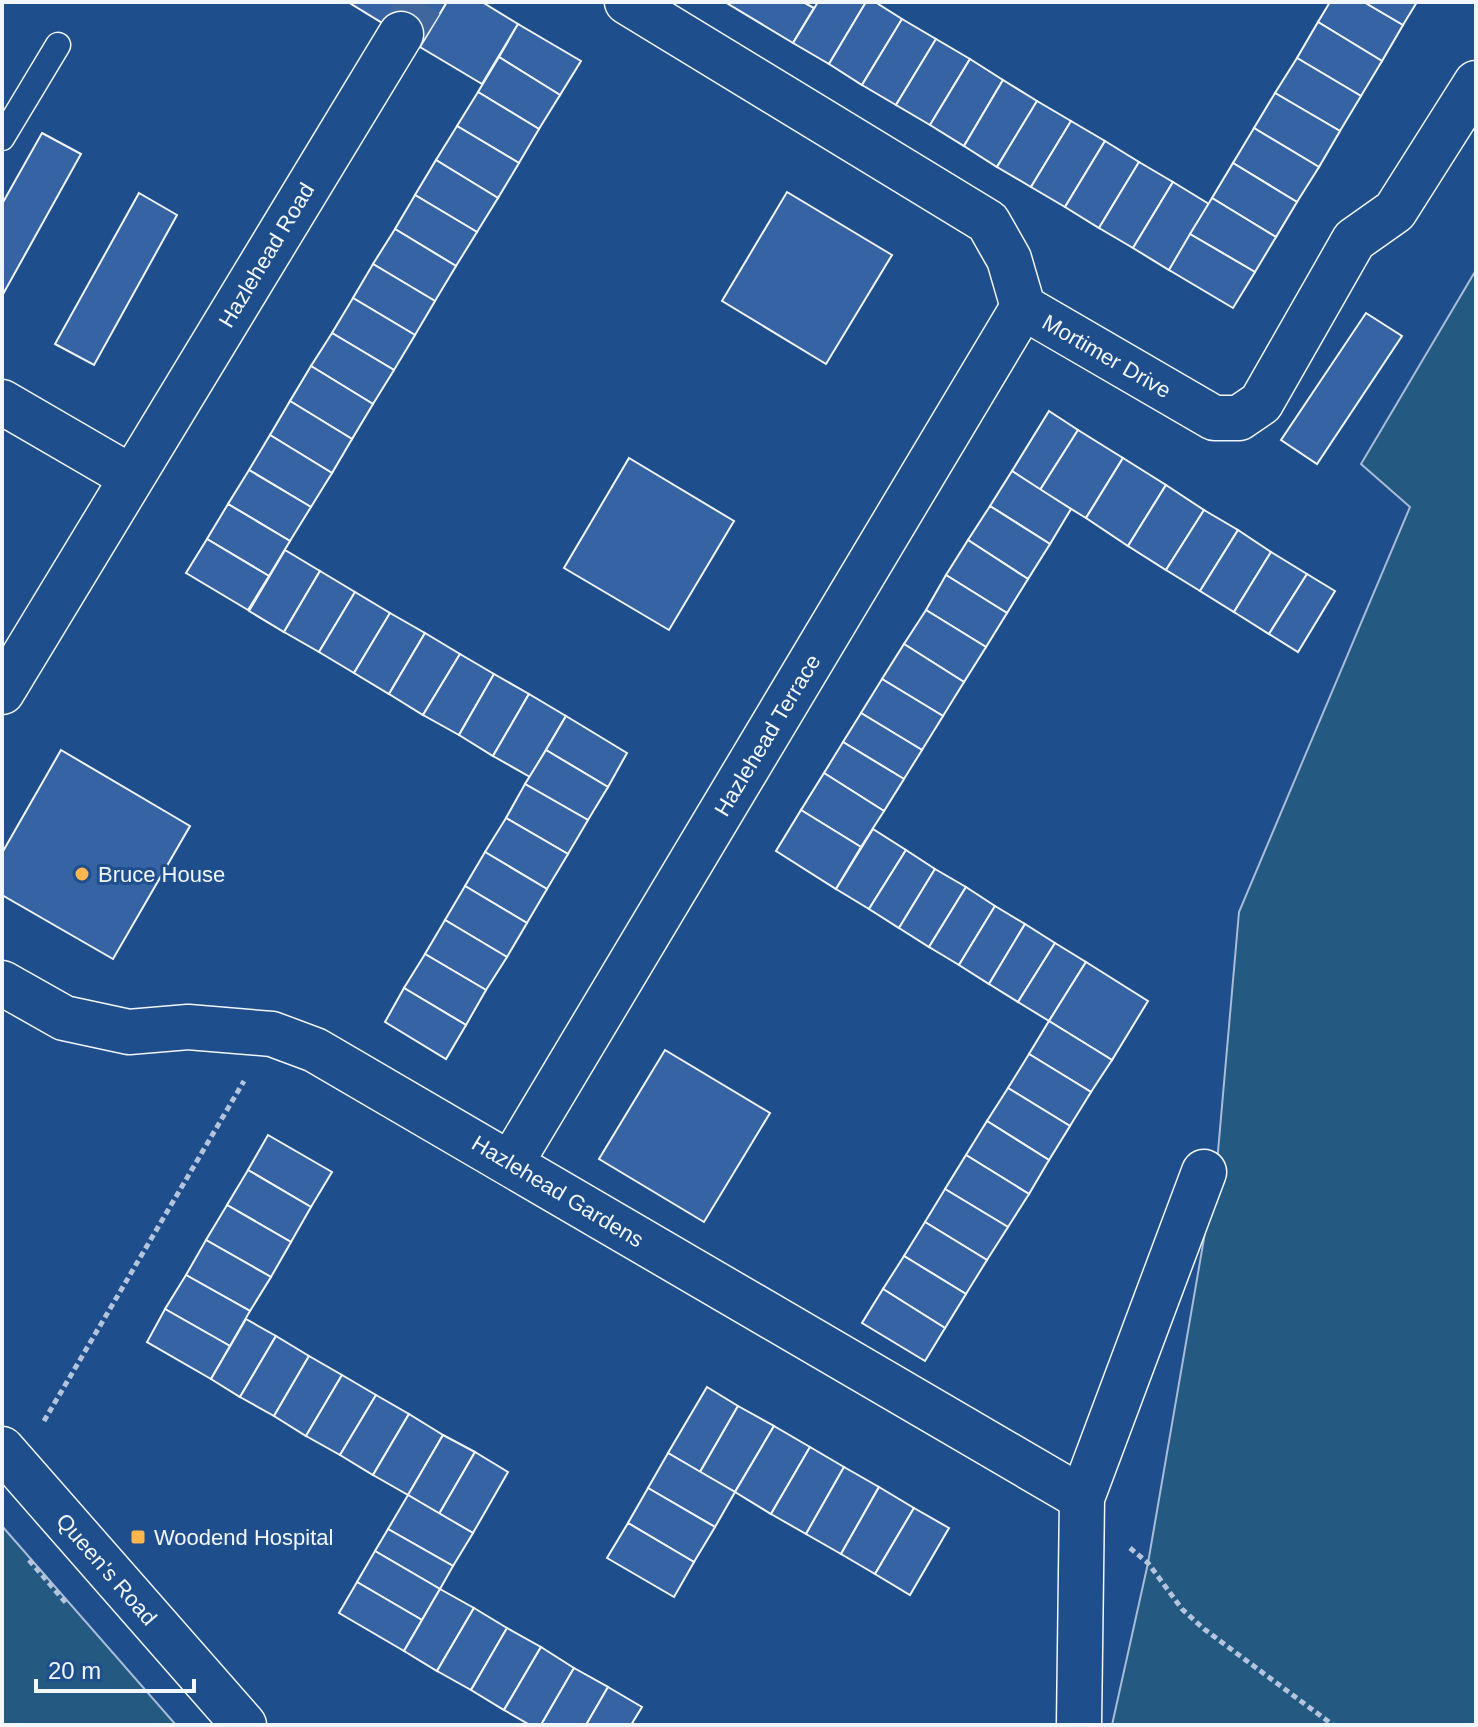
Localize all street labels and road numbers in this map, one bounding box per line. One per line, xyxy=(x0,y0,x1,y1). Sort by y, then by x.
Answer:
street label: Hazlehead Road xyxy=(214,179,319,332)
street label: Mortimer Drive xyxy=(1038,310,1175,403)
street label: Hazlehead Terrace xyxy=(709,650,826,821)
street label: Hazlehead Gardens xyxy=(467,1130,648,1253)
street label: Queen's Road xyxy=(51,1508,162,1630)

